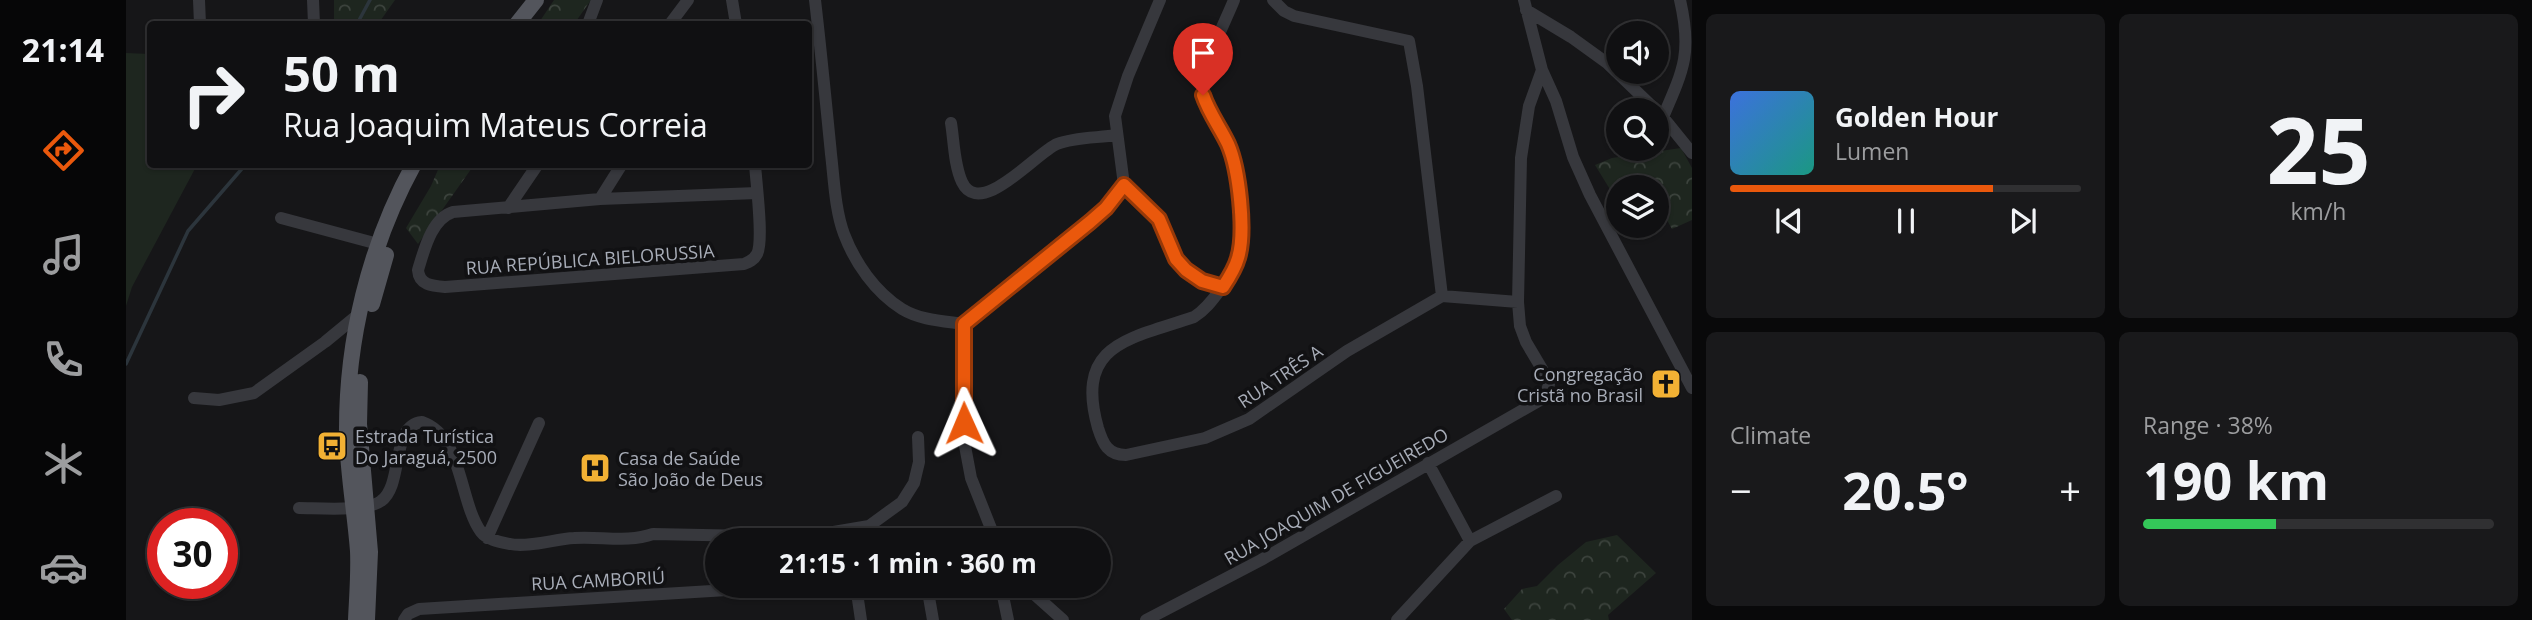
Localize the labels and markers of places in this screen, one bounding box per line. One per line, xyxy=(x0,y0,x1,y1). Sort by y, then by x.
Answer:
pin xyxy=(1173,23,1233,95)
place label: Congregação Cristã no Brasil xyxy=(1517,362,1643,407)
church icon: Congregação Cristã no Brasil xyxy=(1649,367,1683,401)
place label: Estrada Turística Do Jaraguá, 2500 xyxy=(355,424,497,469)
bus stop icon: Estrada Turística Do Jaraguá, 2500 xyxy=(315,429,349,463)
place label: Casa de Saúde São João de Deus xyxy=(618,446,763,491)
hospital icon: Casa de Saúde São João de Deus xyxy=(578,451,612,485)

